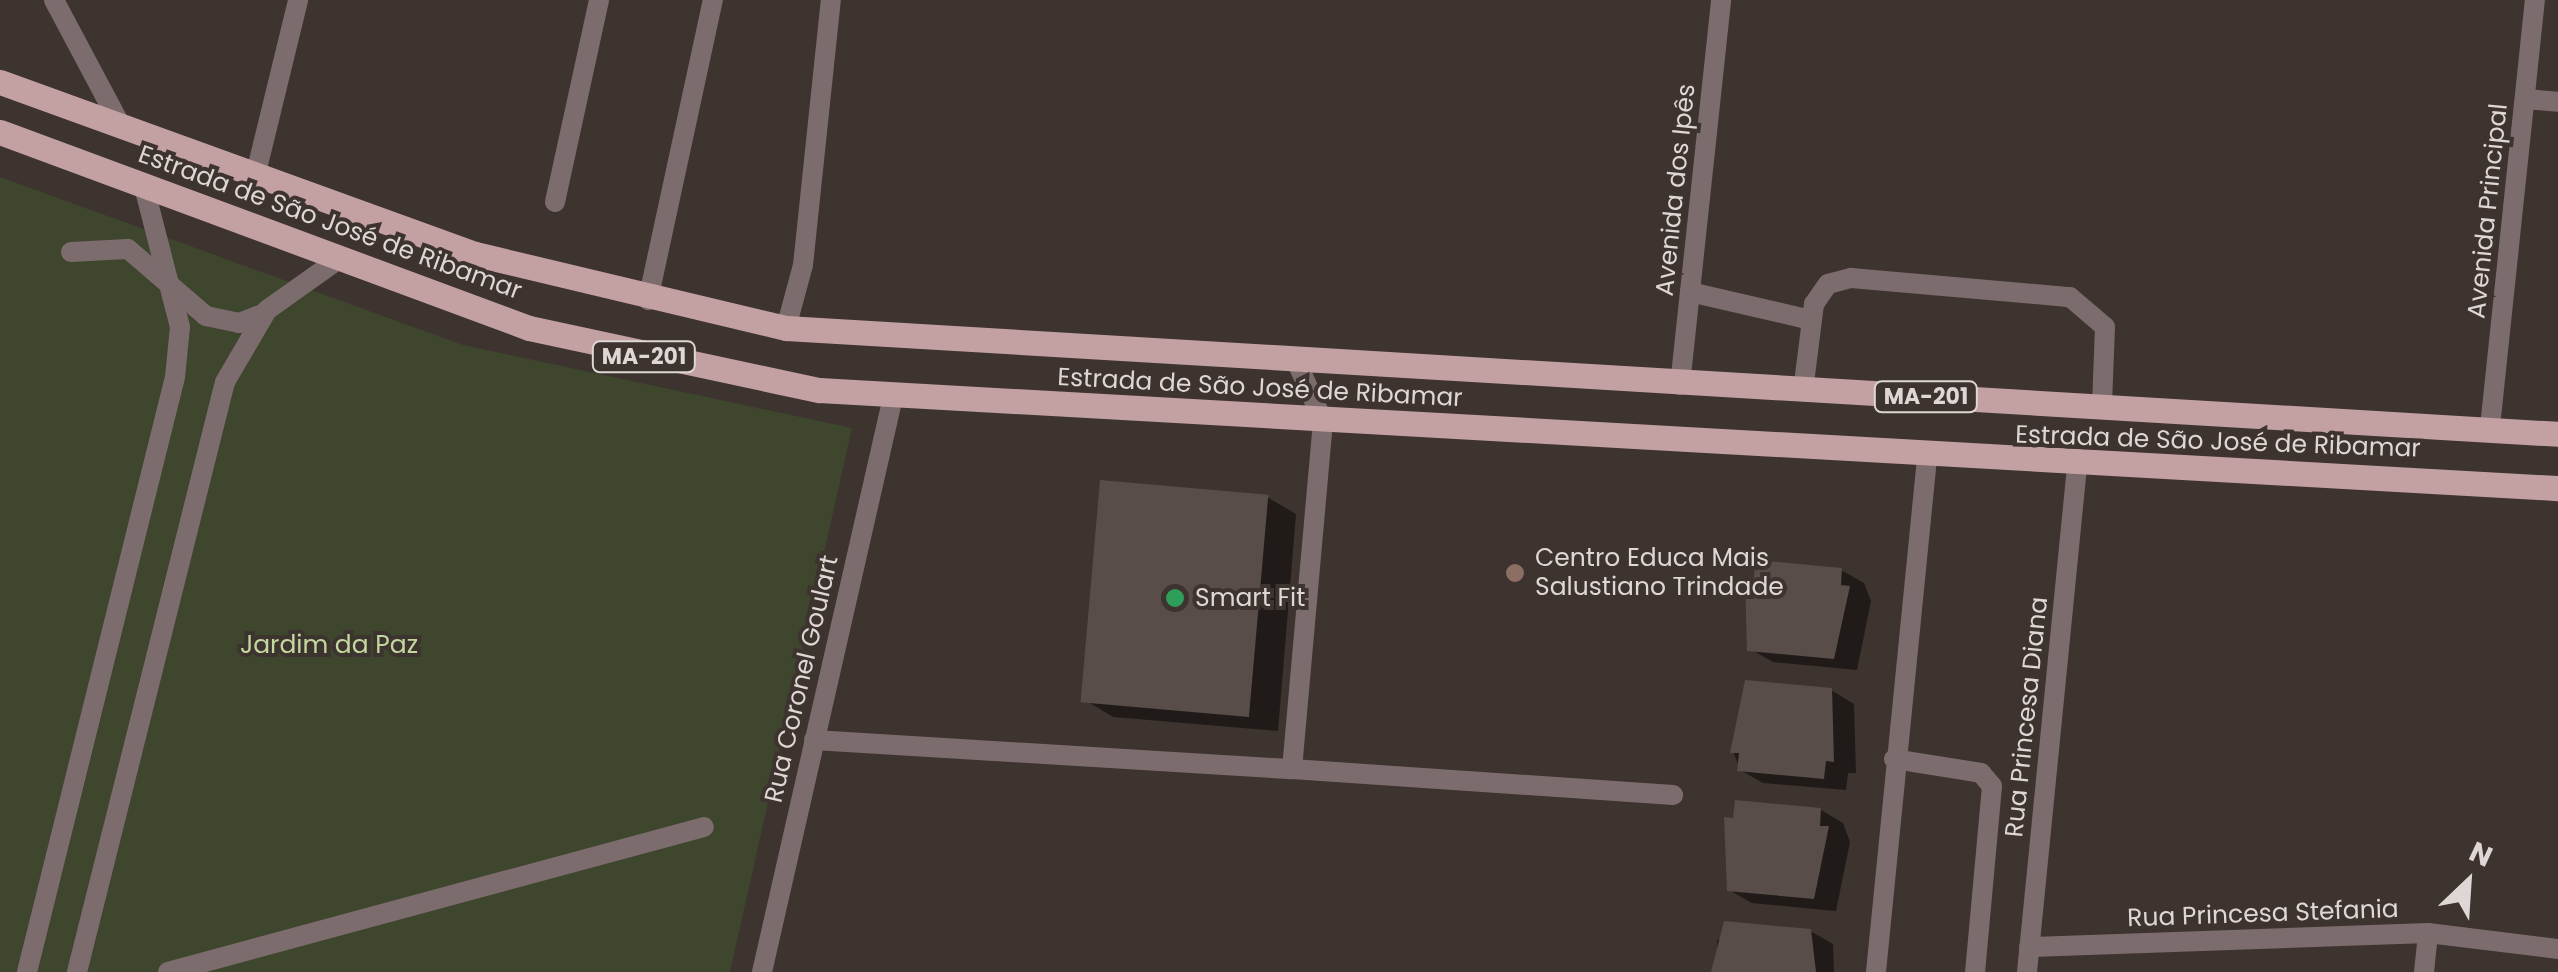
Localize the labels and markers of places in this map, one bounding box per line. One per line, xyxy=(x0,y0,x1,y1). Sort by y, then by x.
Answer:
place label: Centro Educa Mais Salustiano Trindade xyxy=(1535,544,1784,603)
marker: Centro Educa Mais Salustiano Trindade xyxy=(1504,562,1526,584)
place label: Smart Fit xyxy=(1195,583,1305,613)
marker: Smart Fit xyxy=(1164,587,1186,609)

